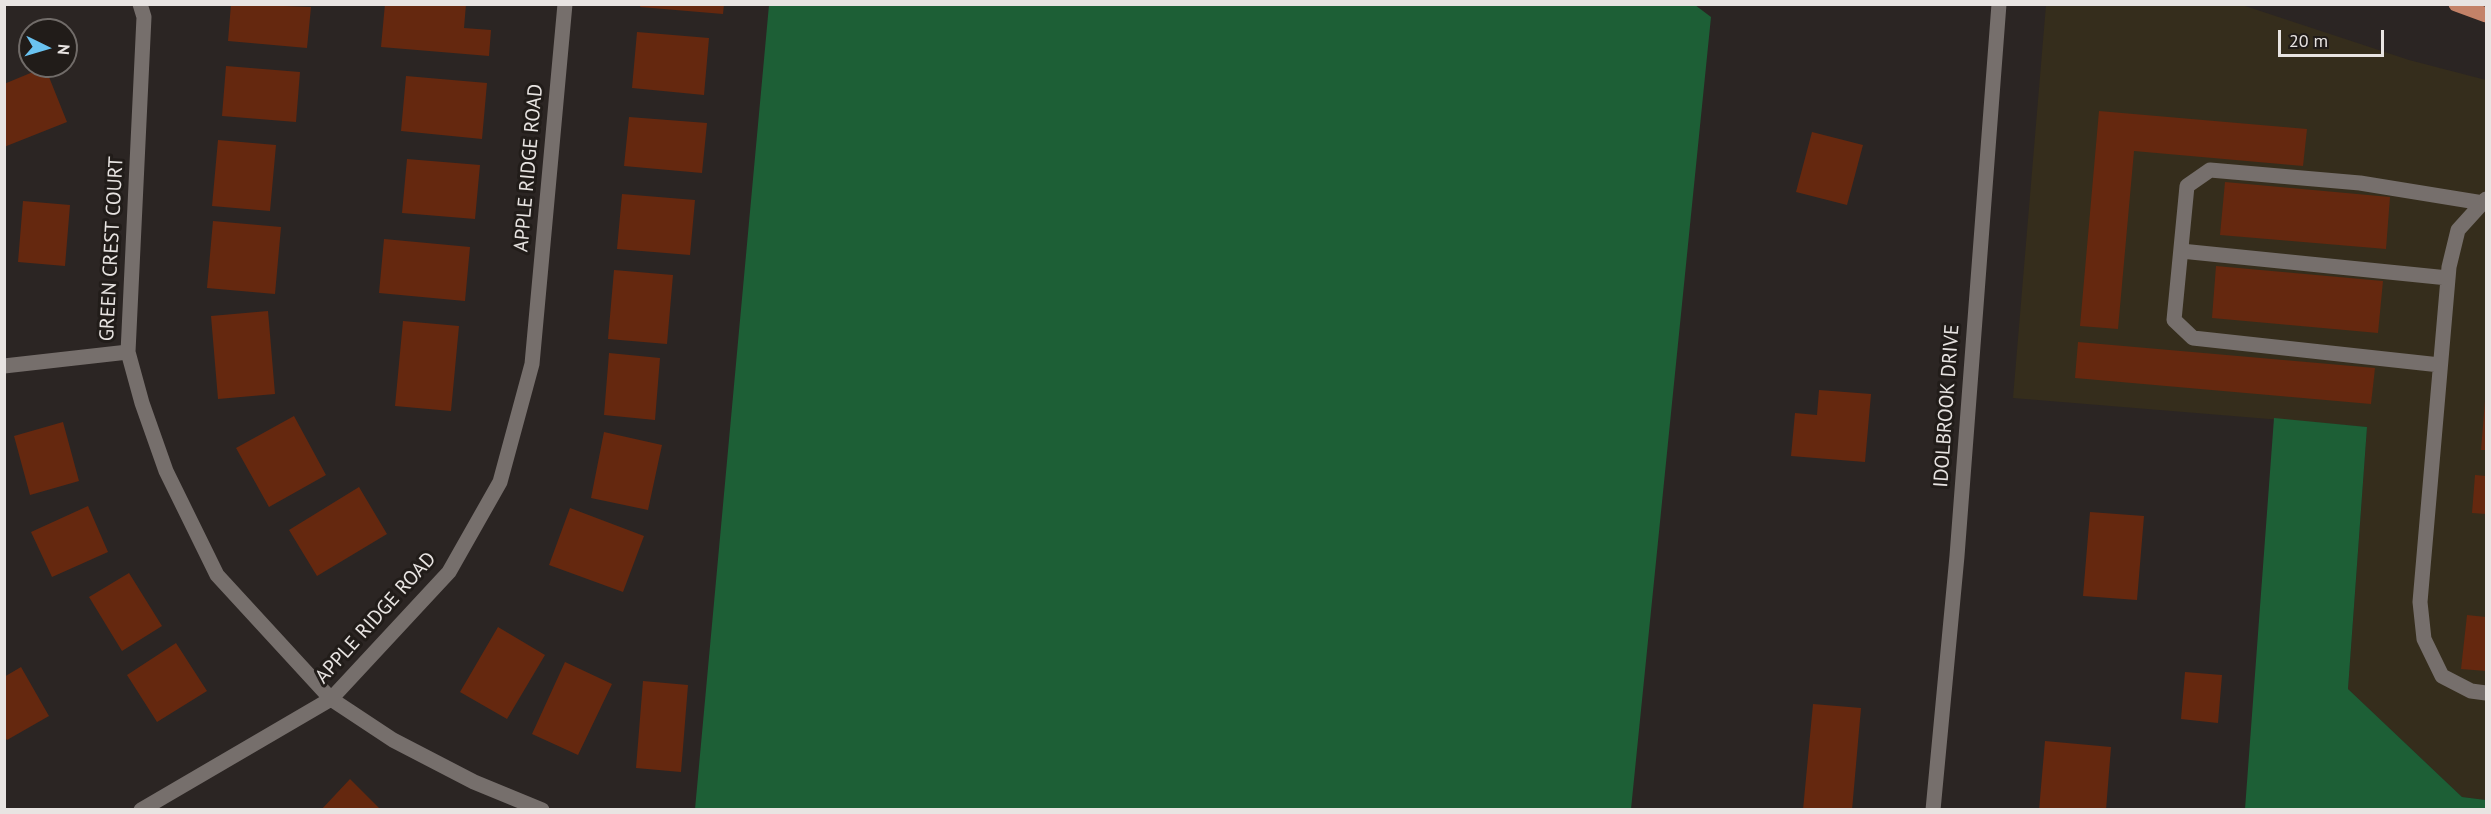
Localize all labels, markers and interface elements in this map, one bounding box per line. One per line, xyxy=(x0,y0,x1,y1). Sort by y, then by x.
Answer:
north arrow xyxy=(18,18,78,78)
scale bar xyxy=(2281,18,2388,56)
text: 20 m xyxy=(2289,29,2328,52)
text: N xyxy=(54,43,74,55)
street label: APPLE RIDGE ROAD xyxy=(510,83,548,253)
street label: GREEN CREST COURT xyxy=(95,156,129,342)
street label: IDOLBROOK DRIVE xyxy=(1929,324,1965,488)
street label: APPLE RIDGE ROAD xyxy=(311,547,441,689)

